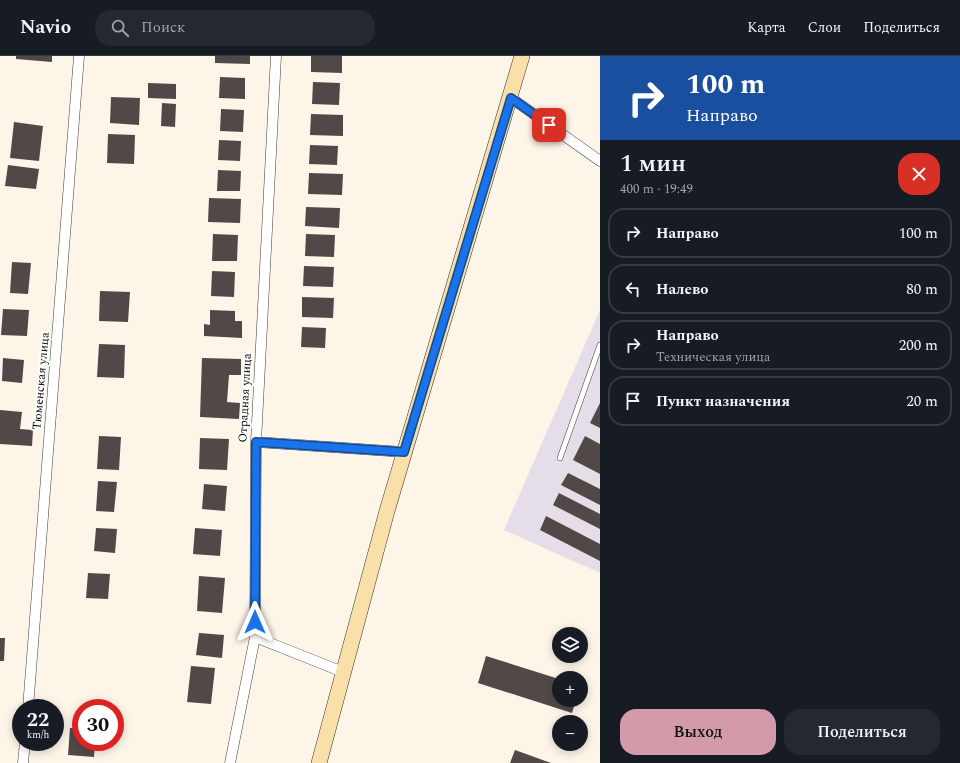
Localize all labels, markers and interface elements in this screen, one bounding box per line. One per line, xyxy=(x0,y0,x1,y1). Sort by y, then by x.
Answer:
search box xyxy=(95,10,375,46)
text: Navio xyxy=(20,13,71,42)
text: Поиск xyxy=(141,16,185,39)
icon: search xyxy=(109,17,131,39)
text: Карта xyxy=(747,17,786,38)
text: Слои xyxy=(808,17,841,38)
text: Поделиться xyxy=(863,17,940,38)
text: 100 m xyxy=(686,63,765,106)
icon: right xyxy=(620,72,672,124)
text: Направо xyxy=(686,102,758,129)
pin xyxy=(532,108,566,142)
icon: arrive xyxy=(538,114,560,136)
text: 1 мин xyxy=(620,146,686,182)
button: close xyxy=(898,153,940,195)
text: 400 m · 19:49 xyxy=(620,179,693,199)
icon: right xyxy=(622,222,644,244)
text: Направо xyxy=(656,222,719,245)
text: 100 m xyxy=(899,222,938,245)
icon: left xyxy=(622,278,644,300)
text: Налево xyxy=(656,278,709,301)
text: 80 m xyxy=(906,278,938,301)
text: Направо xyxy=(656,324,719,347)
street label: Тюменская улица xyxy=(27,331,55,431)
icon: right xyxy=(622,334,644,356)
text: 200 m xyxy=(899,334,938,357)
text: Техническая улица xyxy=(656,347,770,367)
street label: Отрадная улица xyxy=(233,353,257,443)
icon: arrive xyxy=(622,390,644,412)
text: Пункт назначения xyxy=(656,390,790,413)
text: 20 m xyxy=(906,390,938,413)
position arrow xyxy=(234,601,276,643)
map controls xyxy=(552,627,588,751)
button: layers xyxy=(552,627,588,663)
button: + xyxy=(552,671,588,707)
speed limit sign: 30 xyxy=(72,699,124,751)
text: 22 xyxy=(27,705,49,735)
button: Выход xyxy=(620,709,776,755)
button: Поделиться xyxy=(784,709,940,755)
button: − xyxy=(552,715,588,751)
text: km/h xyxy=(27,727,49,743)

